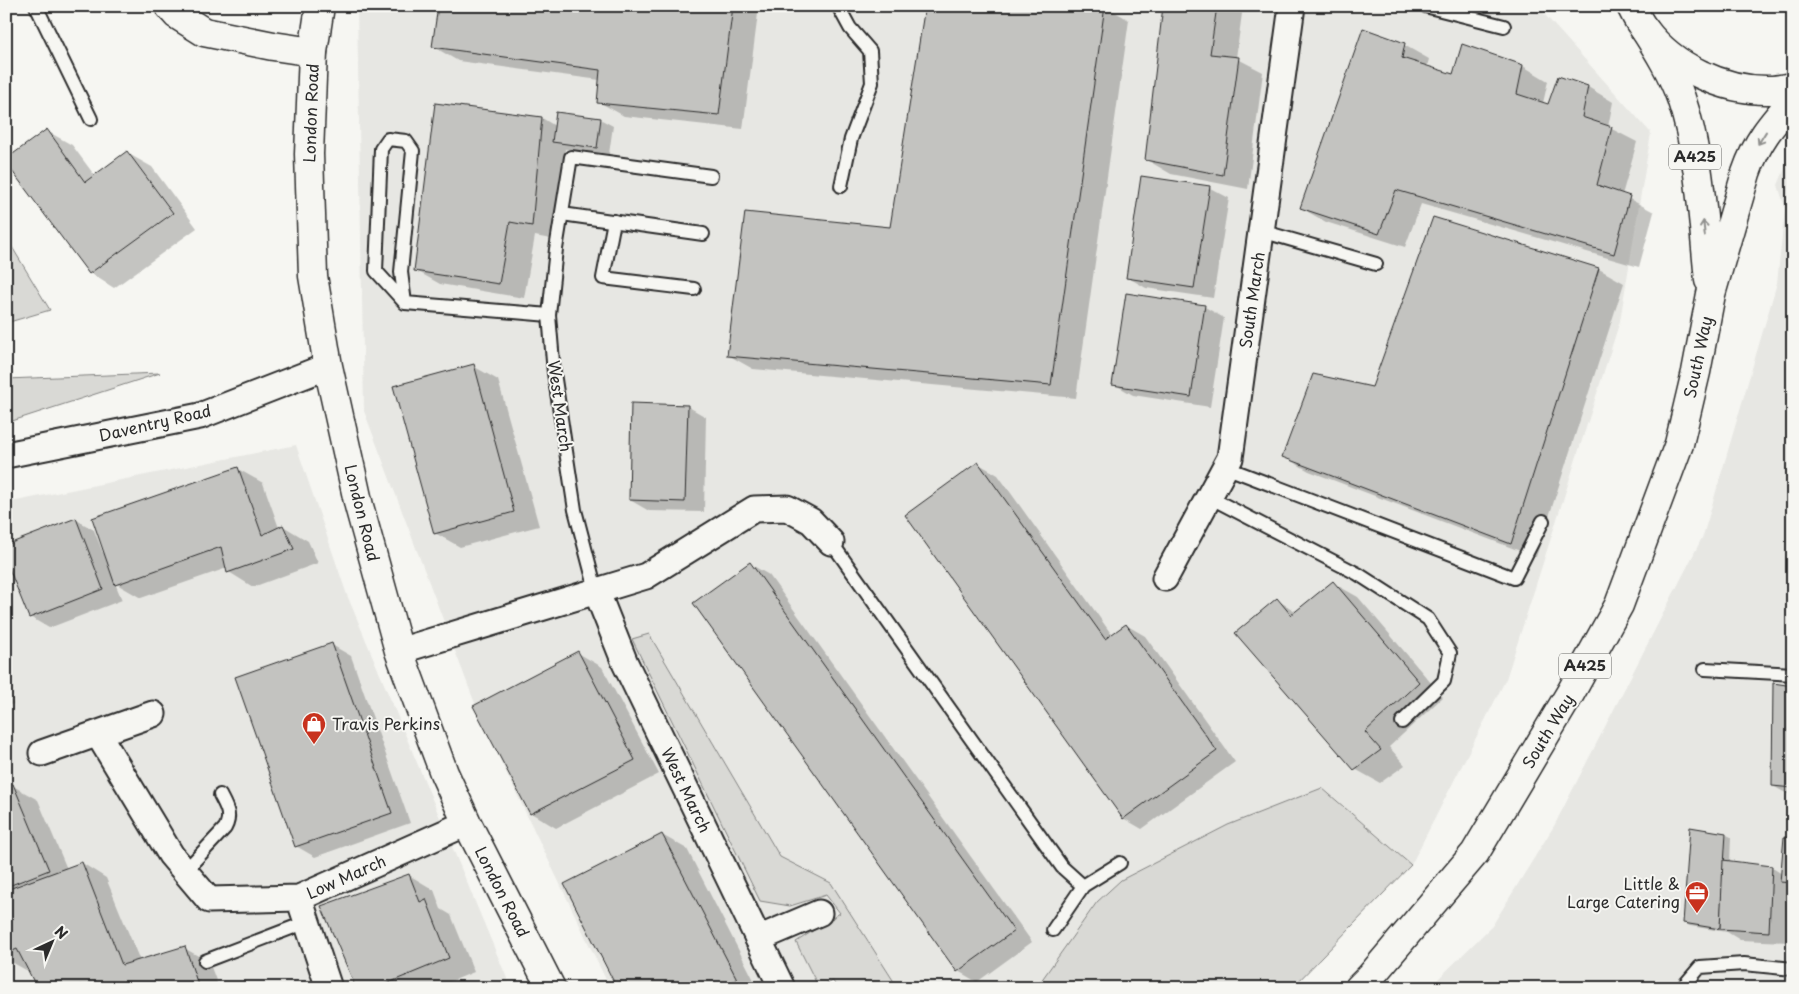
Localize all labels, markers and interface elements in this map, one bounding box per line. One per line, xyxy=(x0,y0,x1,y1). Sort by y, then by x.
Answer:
street label: London Road xyxy=(296,63,324,163)
one-way arrow xyxy=(1757,130,1767,144)
road number: A425 xyxy=(1669,144,1721,170)
one-way arrow xyxy=(1699,220,1709,236)
street label: South March xyxy=(1232,250,1270,350)
street label: South Way xyxy=(1677,314,1717,400)
street label: West March xyxy=(543,359,579,453)
street label: Daventry Road xyxy=(96,397,213,447)
street label: London Road xyxy=(339,462,387,564)
road number: A425 xyxy=(1559,654,1611,678)
street label: South Way xyxy=(1515,689,1579,772)
shop icon: Travis Perkins xyxy=(301,711,327,745)
place label: Travis Perkins xyxy=(332,711,440,735)
street label: West March xyxy=(656,743,718,836)
street label: London Road xyxy=(470,842,536,941)
street label: Low March xyxy=(302,848,389,904)
place label: Little & Large Catering xyxy=(1567,871,1680,913)
office icon: Little & Large Catering xyxy=(1684,880,1710,914)
north arrow xyxy=(28,916,78,966)
text: N xyxy=(50,921,73,944)

